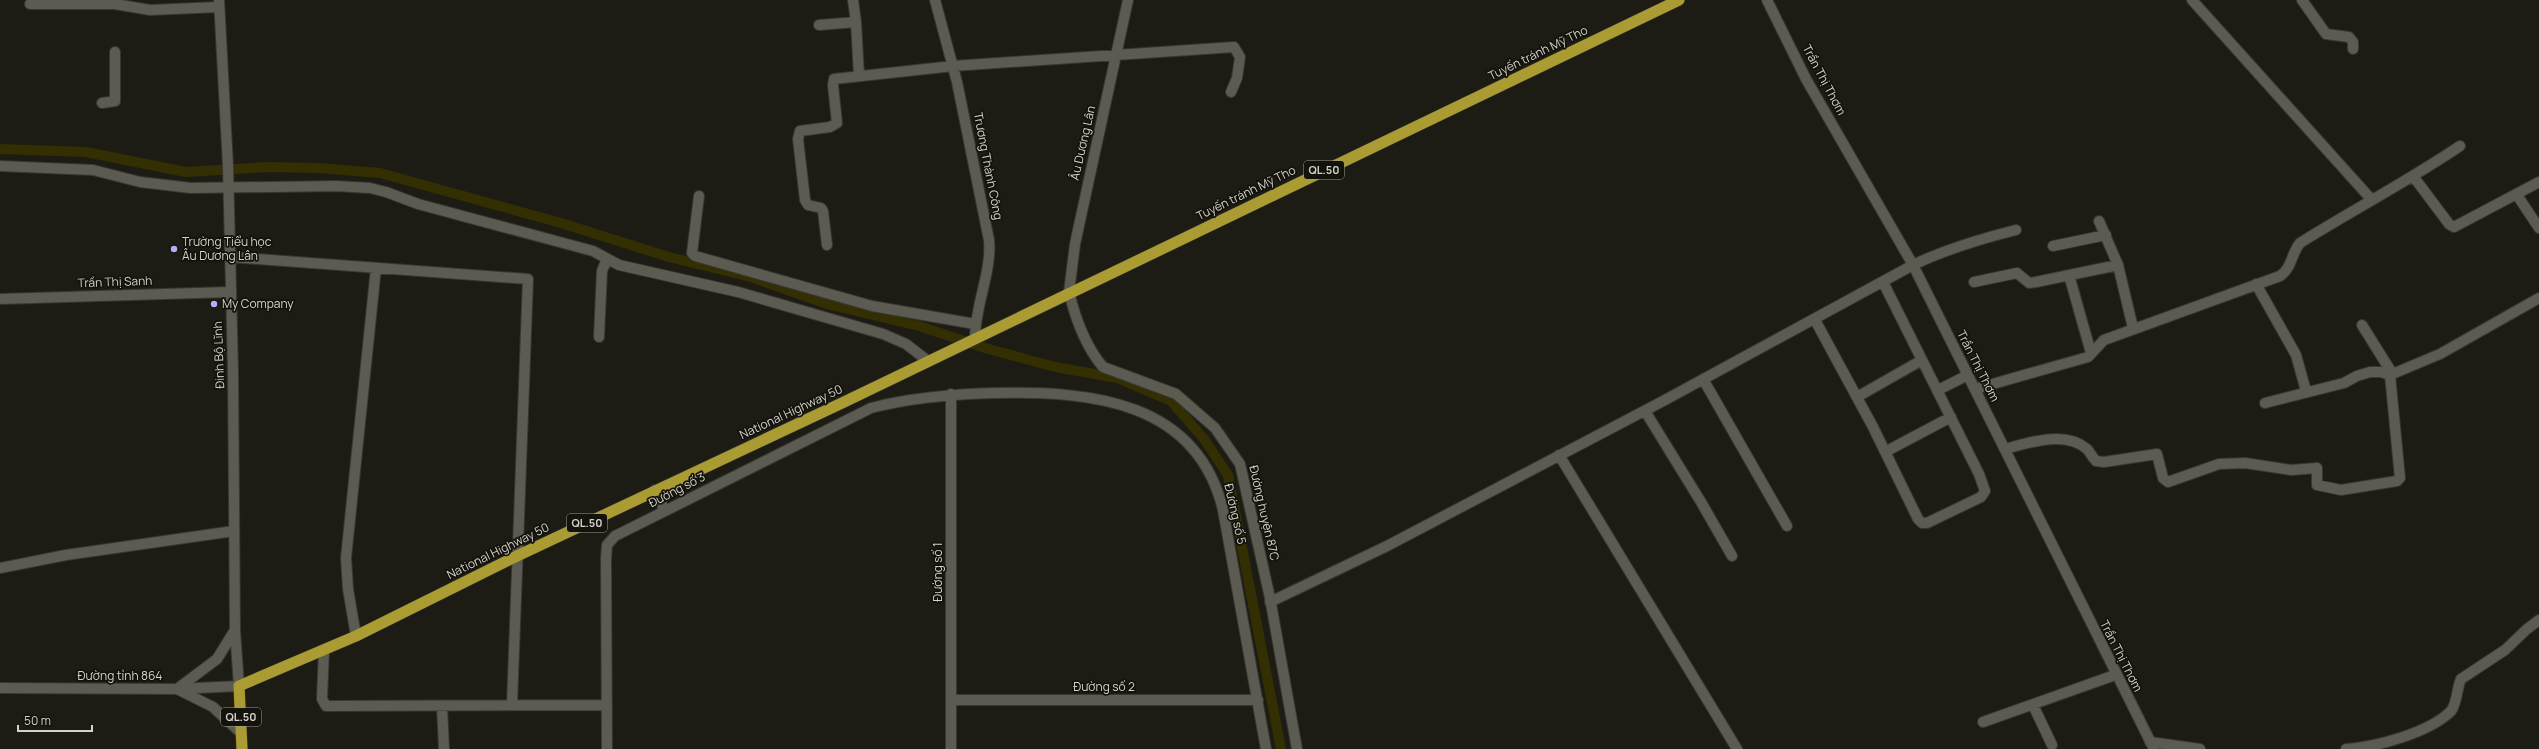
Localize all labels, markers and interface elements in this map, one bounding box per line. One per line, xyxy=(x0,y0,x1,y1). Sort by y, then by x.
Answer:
street label: Tuyến tránh Mỹ Tho xyxy=(1485,21,1590,84)
street label: Trần Thị Thơm xyxy=(1799,41,1850,118)
street label: Âu Dương Lân xyxy=(1066,104,1099,182)
street label: Trương Thành Công xyxy=(970,111,1007,221)
street label: Tuyến tránh Mỹ Tho xyxy=(1193,161,1298,224)
road number: QL.50 xyxy=(1304,161,1344,179)
place label: Trường Tiểu học Âu Dương Lân xyxy=(182,233,272,264)
marker: Trường Tiểu học Âu Dương Lân xyxy=(169,244,179,254)
street label: Trần Thị Sanh xyxy=(77,272,153,291)
place label: My Company xyxy=(222,295,294,312)
marker: My Company xyxy=(209,299,219,309)
street label: Đinh Bộ Lĩnh xyxy=(209,321,228,389)
street label: Trần Thị Thơm xyxy=(1953,327,2004,404)
street label: National Highway 50 xyxy=(736,380,845,443)
street label: Đường huyện 87C xyxy=(1245,464,1284,563)
street label: Đường số 3 xyxy=(646,468,708,511)
street label: Đường số 5 xyxy=(1220,482,1251,546)
road number: QL.50 xyxy=(567,514,607,532)
street label: National Highway 50 xyxy=(444,518,552,583)
street label: Đường số 1 xyxy=(929,542,946,602)
street label: Trần Thị Thơm xyxy=(2096,617,2147,694)
street label: Đường tỉnh 864 xyxy=(78,667,162,684)
street label: Đường số 2 xyxy=(1073,678,1135,695)
scale bar xyxy=(18,707,92,733)
road number: QL.50 xyxy=(221,708,261,726)
text: 50 m xyxy=(24,712,51,729)

